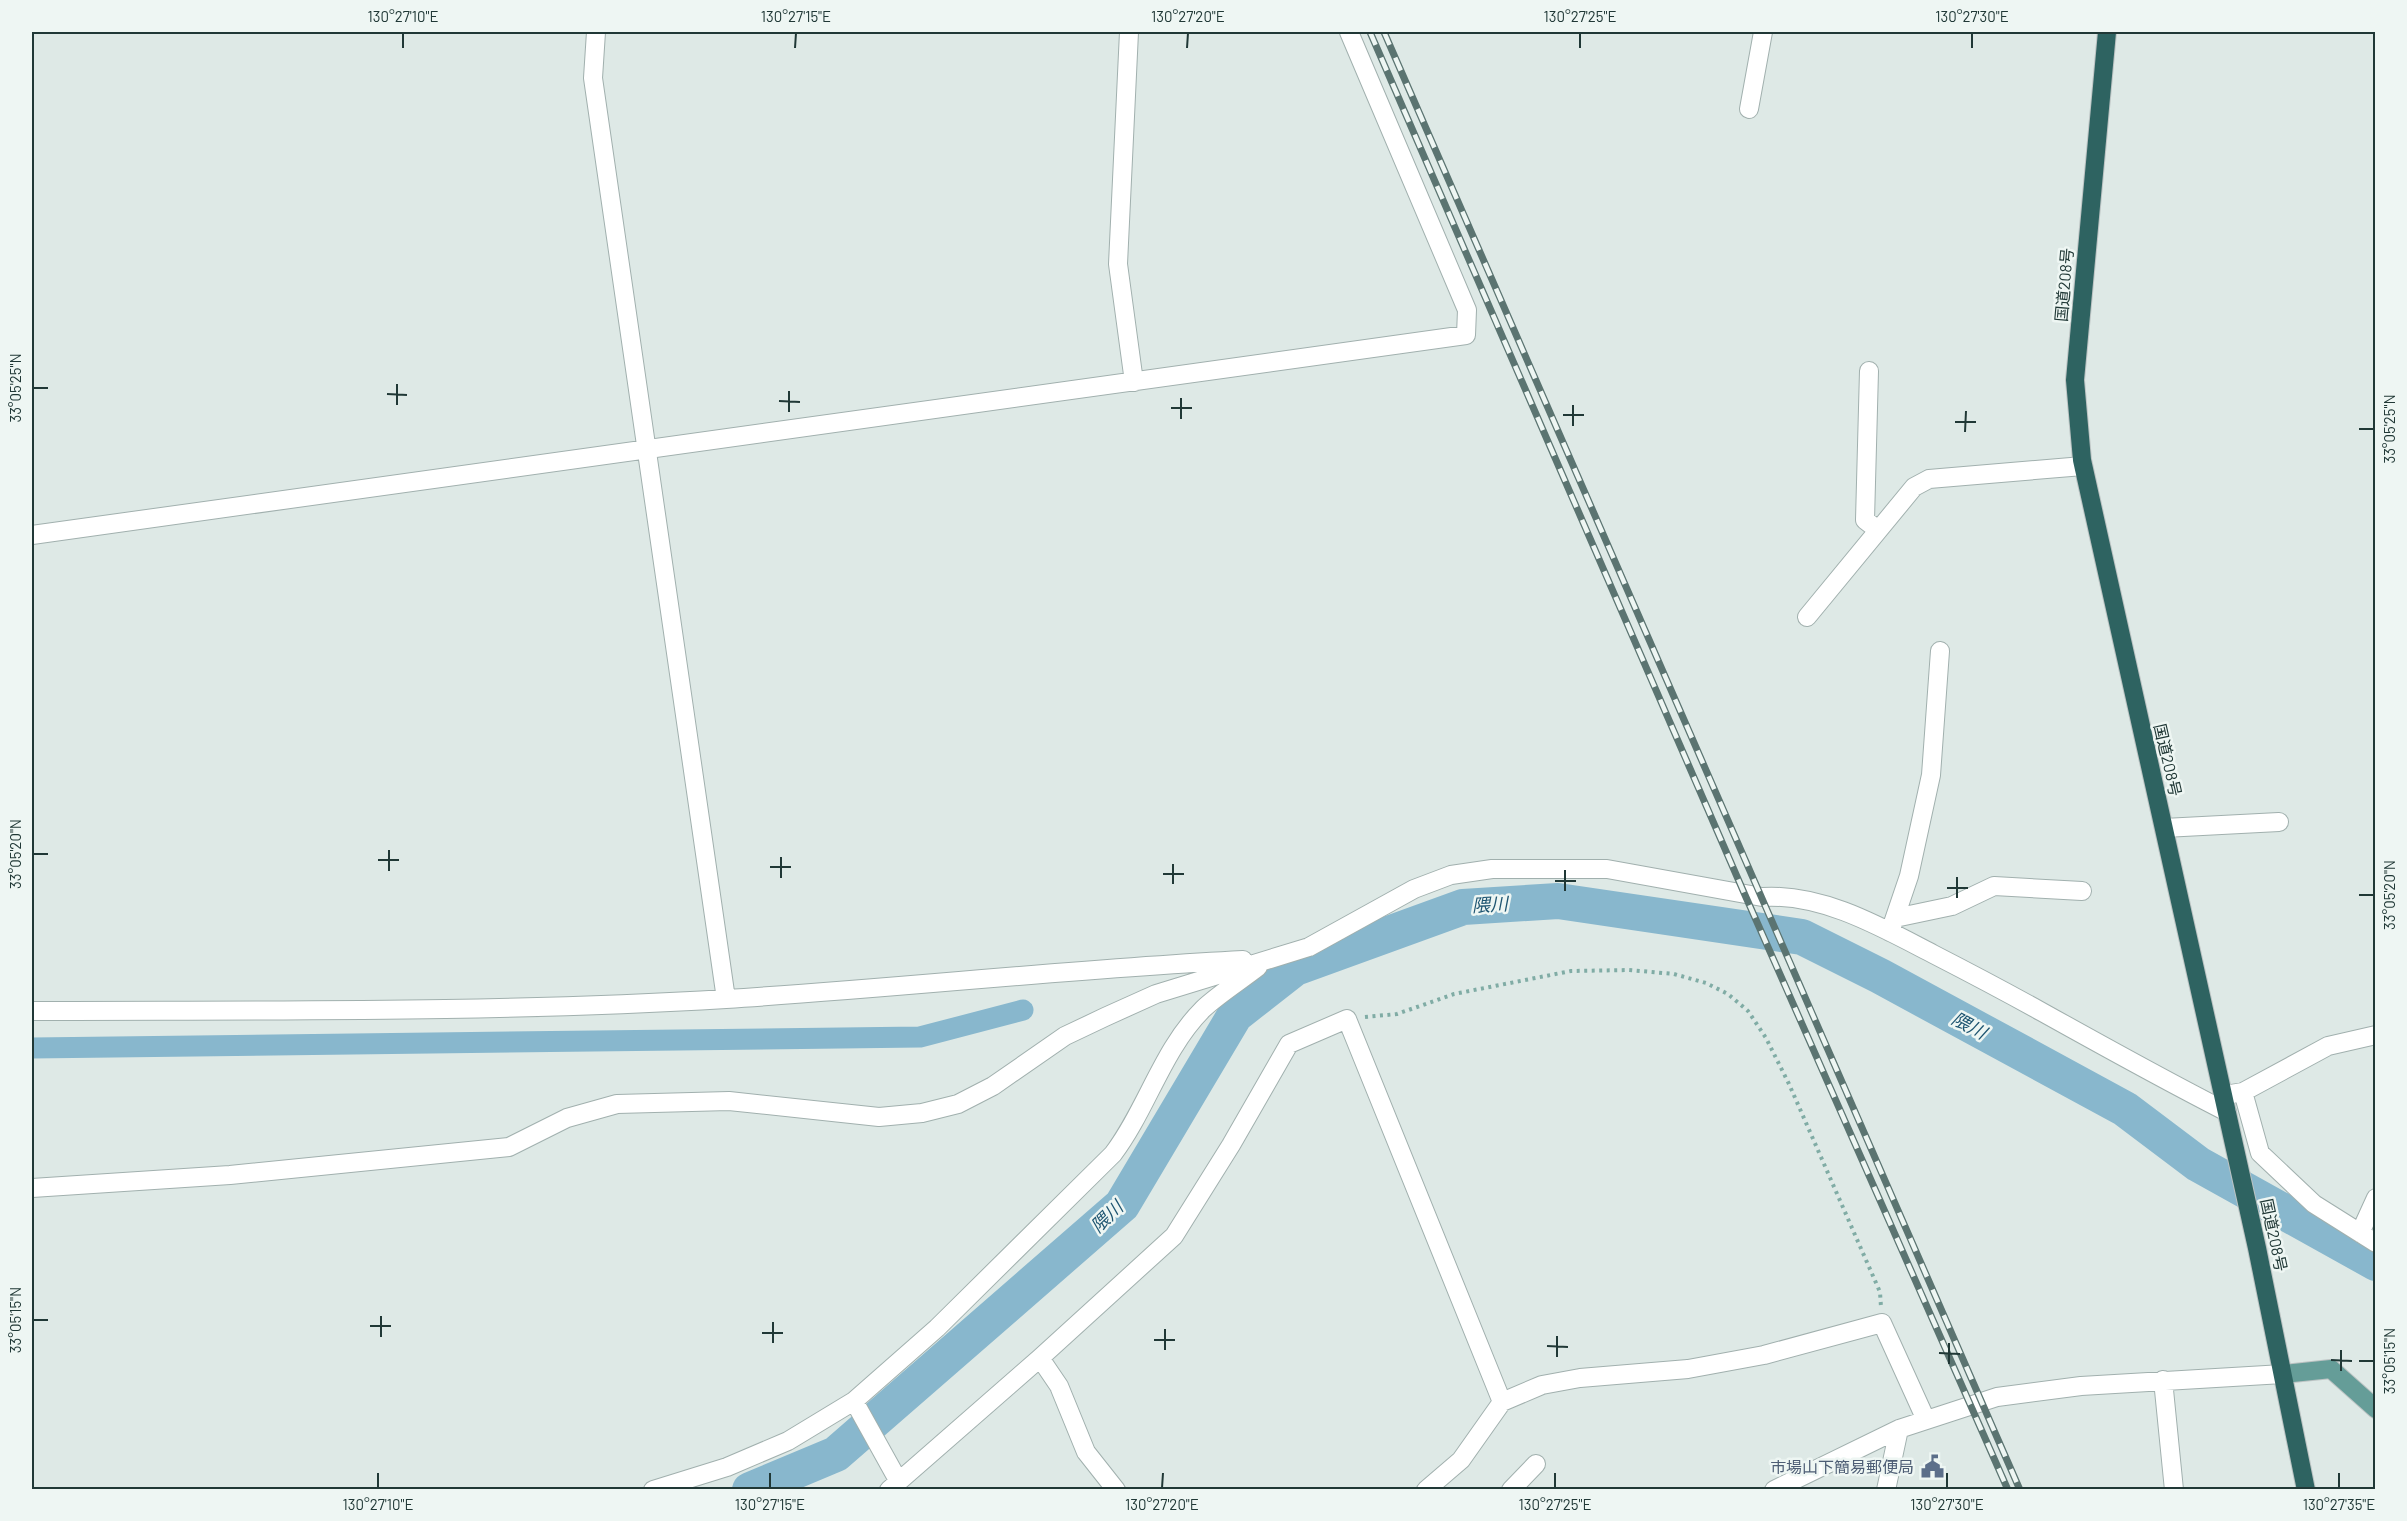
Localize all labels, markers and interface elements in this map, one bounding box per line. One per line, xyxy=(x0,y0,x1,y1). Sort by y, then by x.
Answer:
text: 130°27'10"E xyxy=(367,7,439,25)
text: 130°27'15"E xyxy=(761,7,831,25)
text: 130°27'20"E xyxy=(1151,7,1225,25)
text: 130°27'25"E xyxy=(1543,7,1617,25)
text: 130°27'30"E xyxy=(1935,7,2009,25)
street label: 国道208号 xyxy=(2051,247,2076,323)
text: 33°05'25"N xyxy=(6,353,24,423)
text: 33°05'25"N xyxy=(2380,394,2398,464)
street label: 国道208号 xyxy=(2151,722,2186,798)
text: 33°05'20"N xyxy=(6,819,24,889)
text: 33°05'20"N xyxy=(2380,860,2398,930)
water label: 隈川 xyxy=(1471,892,1510,916)
water label: 隈川 xyxy=(1948,1007,1992,1044)
water label: 隈川 xyxy=(1086,1194,1128,1237)
street label: 国道208号 xyxy=(2258,1197,2291,1273)
text: 33°05'15"N xyxy=(6,1287,24,1353)
text: 33°05'15"N xyxy=(2380,1328,2398,1394)
public building icon: 市場山下簡易郵便局 xyxy=(1919,1454,1945,1480)
place label: 市場山下簡易郵便局 xyxy=(1770,1457,1914,1476)
text: 130°27'10"E xyxy=(342,1495,414,1513)
text: 130°27'15"E xyxy=(735,1495,805,1513)
text: 130°27'20"E xyxy=(1125,1495,1199,1513)
text: 130°27'25"E xyxy=(1518,1495,1592,1513)
text: 130°27'30"E xyxy=(1910,1495,1984,1513)
text: 130°27'35"E xyxy=(2303,1495,2375,1513)

